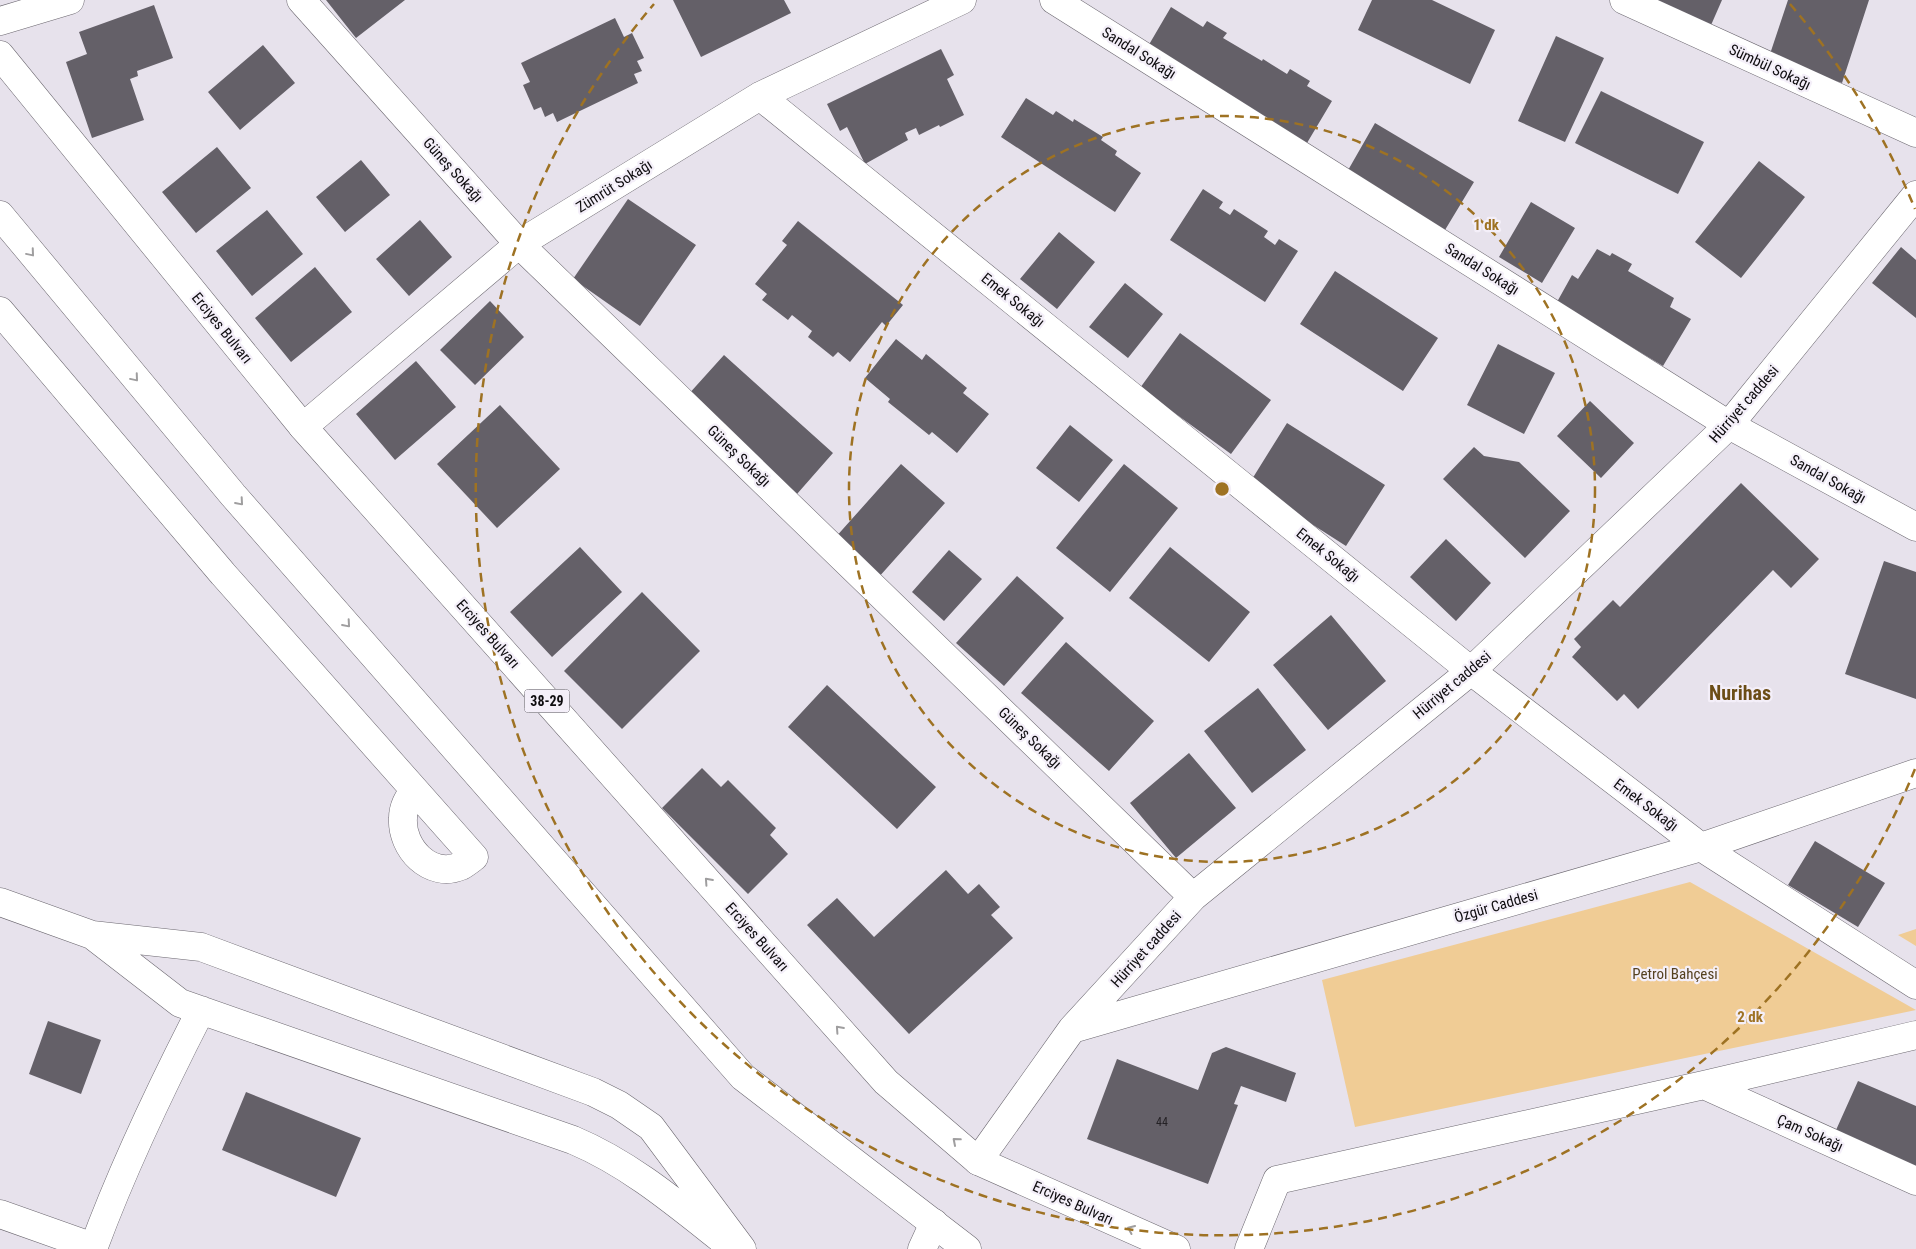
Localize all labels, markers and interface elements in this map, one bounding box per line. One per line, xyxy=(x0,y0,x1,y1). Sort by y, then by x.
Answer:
street label: Sandal Sokağı xyxy=(1099,23,1179,83)
street label: Sümbül Sokağı xyxy=(1726,40,1814,94)
street label: Güneş Sokağı xyxy=(419,134,487,206)
street label: Zümrüt Sokağı xyxy=(573,156,655,216)
text: 1 dk xyxy=(1473,216,1500,234)
street label: Sandal Sokağı xyxy=(1442,239,1522,299)
one-way arrow xyxy=(26,247,35,256)
street label: Emek Sokağı xyxy=(978,269,1048,331)
street label: Erciyes Bulvarı xyxy=(188,289,256,367)
street label: Hürriyet caddesi xyxy=(1706,362,1782,446)
one-way arrow xyxy=(130,372,139,381)
street label: Güneş Sokağı xyxy=(704,421,774,491)
street label: Sandal Sokağı xyxy=(1787,451,1869,507)
centre of rings xyxy=(1213,480,1231,498)
one-way arrow xyxy=(234,497,243,506)
street label: Emek Sokağı xyxy=(1293,524,1363,586)
street label: Erciyes Bulvarı xyxy=(452,596,524,672)
one-way arrow xyxy=(341,619,350,628)
street label: Hürriyet caddesi xyxy=(1409,647,1495,723)
district label: Nurihas xyxy=(1709,681,1771,705)
road number: 38-29 xyxy=(524,689,570,712)
street label: Güneş Sokağı xyxy=(995,703,1065,773)
street label: Emek Sokağı xyxy=(1610,775,1682,835)
one-way arrow xyxy=(704,878,713,887)
street label: Özgür Caddesi xyxy=(1452,885,1540,927)
street label: Erciyes Bulvarı xyxy=(721,899,793,975)
street label: Hürriyet caddesi xyxy=(1107,907,1185,991)
park label: Petrol Bahçesi xyxy=(1632,965,1718,983)
text: 2 dk xyxy=(1737,1008,1764,1026)
one-way arrow xyxy=(836,1025,845,1034)
street label: Çam Sokağı xyxy=(1774,1110,1846,1156)
house number: 44 xyxy=(1156,1115,1168,1129)
one-way arrow xyxy=(952,1138,961,1147)
street label: Erciyes Bulvarı xyxy=(1030,1177,1116,1229)
one-way arrow xyxy=(1127,1225,1136,1236)

